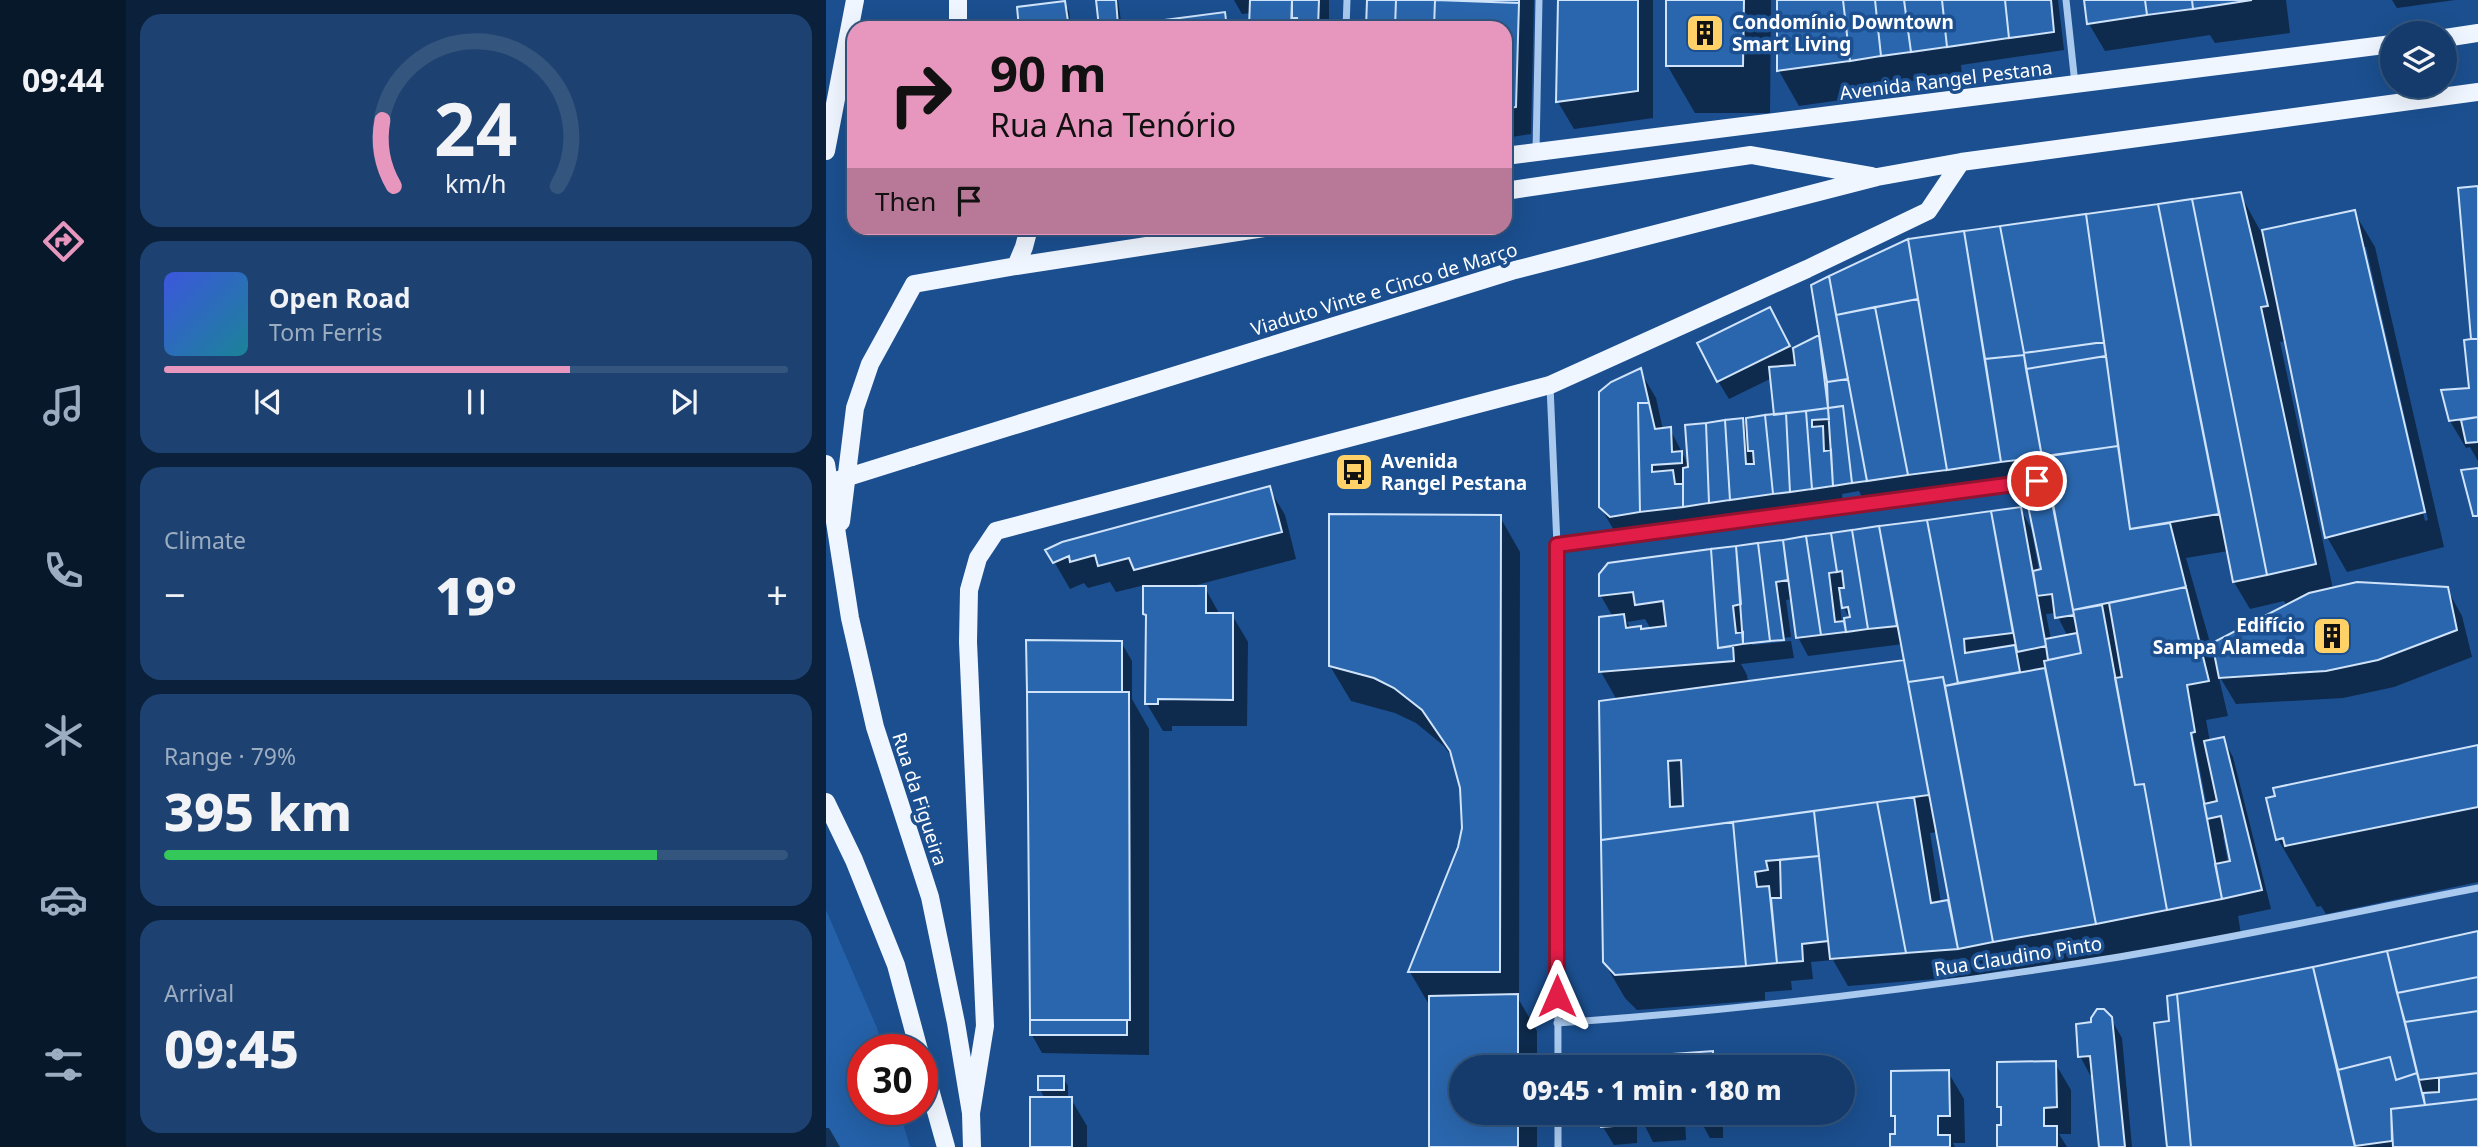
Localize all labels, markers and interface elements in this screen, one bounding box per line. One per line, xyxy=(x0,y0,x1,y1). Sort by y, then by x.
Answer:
place label: Condomínio Downtown Smart Living xyxy=(1732,9,1954,57)
building icon: Condomínio Downtown Smart Living xyxy=(1684,12,1726,54)
map controls xyxy=(2380,21,2457,98)
button: layers xyxy=(2380,21,2457,98)
text: 90 m xyxy=(990,40,1107,106)
icon: right xyxy=(875,49,966,140)
street label: Avenida Rangel Pestana xyxy=(1838,54,2054,106)
text: 09:44 xyxy=(22,58,104,101)
text: 24 xyxy=(434,79,518,178)
text: Rua Ana Tenório xyxy=(990,103,1236,146)
text: km/h xyxy=(445,166,507,200)
icon: arrive xyxy=(950,182,988,220)
text: Then xyxy=(875,183,936,219)
icon: directions xyxy=(39,217,88,266)
street label: Viaduto Vinte e Cinco de Março xyxy=(1248,236,1520,342)
text: Open Road xyxy=(269,280,411,316)
text: Tom Ferris xyxy=(269,316,382,348)
icon: music xyxy=(39,381,88,430)
icon: previous xyxy=(249,383,287,421)
icon: pause xyxy=(457,383,495,421)
icon: next xyxy=(665,383,703,421)
place label: Avenida Rangel Pestana xyxy=(1381,448,1527,496)
bus stop icon: Avenida Rangel Pestana xyxy=(1333,451,1375,493)
pin xyxy=(2007,451,2067,511)
icon: arrive xyxy=(2018,462,2056,500)
text: Climate xyxy=(164,524,246,556)
icon: phone xyxy=(39,546,88,595)
text: 19° xyxy=(435,559,517,630)
text: − xyxy=(164,568,186,620)
text: + xyxy=(766,568,788,620)
place label: Edifício Sampa Alameda xyxy=(2153,612,2305,660)
building icon: Edifício Sampa Alameda xyxy=(2311,615,2353,657)
icon: climate xyxy=(39,711,88,760)
street label: Rua da Figueira xyxy=(886,729,954,869)
text: Range · 79% xyxy=(164,740,296,772)
text: 395 km xyxy=(164,775,352,846)
icon: car xyxy=(39,875,88,924)
street label: Rua Claudino Pinto xyxy=(1932,930,2104,982)
position arrow xyxy=(1520,959,1594,1033)
text: Arrival xyxy=(164,977,234,1009)
text: 09:45 xyxy=(164,1012,299,1083)
speed limit sign: 30 xyxy=(847,1034,938,1125)
icon: filters xyxy=(39,1040,88,1089)
text: 09:45 · 1 min · 180 m xyxy=(1522,1072,1782,1108)

